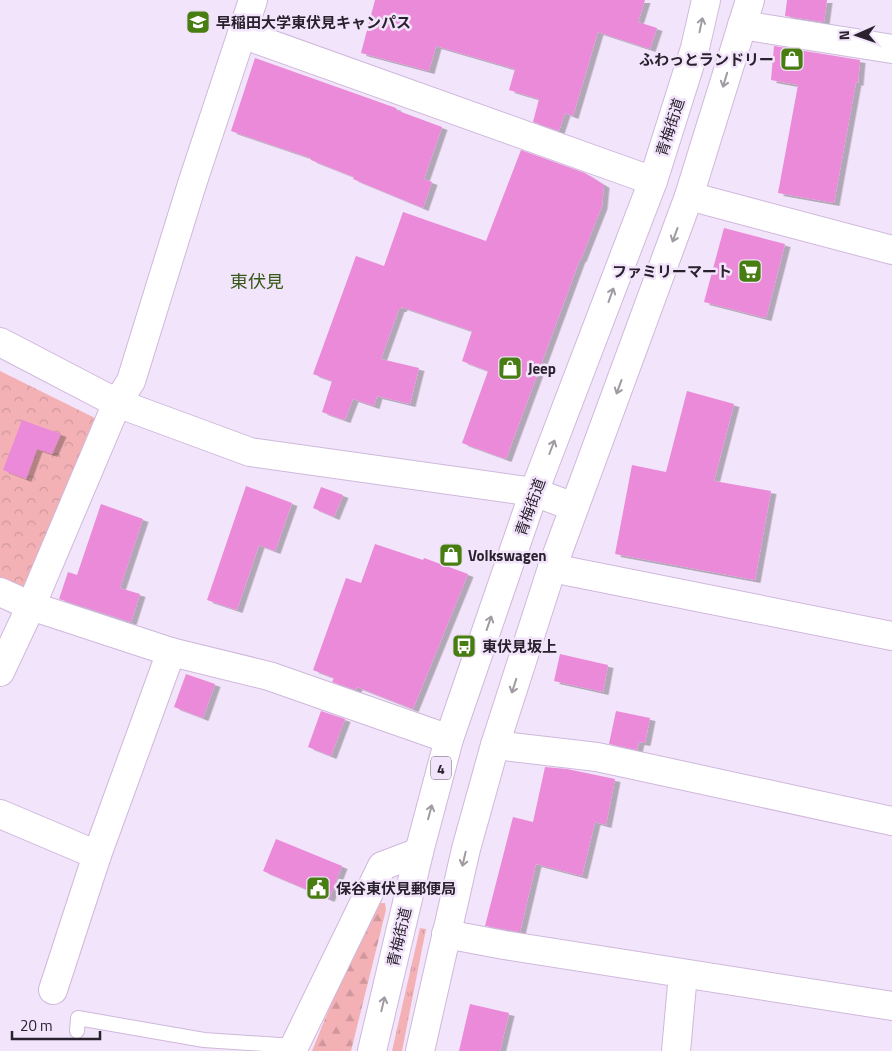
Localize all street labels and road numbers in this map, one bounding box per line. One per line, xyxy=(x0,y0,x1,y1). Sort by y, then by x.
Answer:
street label: 青梅街道 xyxy=(650,95,690,159)
street label: 青梅街道 xyxy=(509,475,551,539)
road number: 4 xyxy=(431,756,451,780)
street label: 青梅街道 xyxy=(381,905,417,969)

